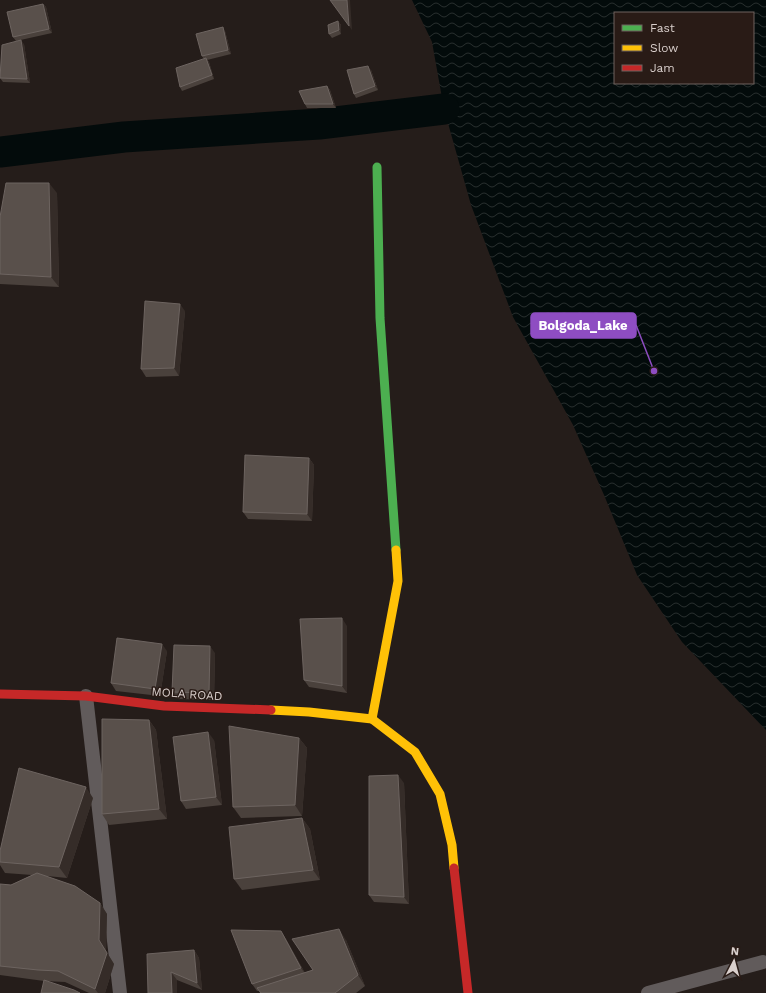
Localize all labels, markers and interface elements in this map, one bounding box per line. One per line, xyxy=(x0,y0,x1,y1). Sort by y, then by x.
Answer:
legend xyxy=(614,12,754,84)
text: Fast xyxy=(650,21,675,35)
text: Slow xyxy=(650,41,678,55)
text: Jam xyxy=(650,61,675,75)
callout: Bolgoda_Lake xyxy=(531,313,636,338)
text: Bolgoda_Lake xyxy=(538,318,628,333)
street label: MOLA ROAD xyxy=(151,685,223,703)
north arrow xyxy=(714,941,754,981)
text: N xyxy=(730,945,740,958)

